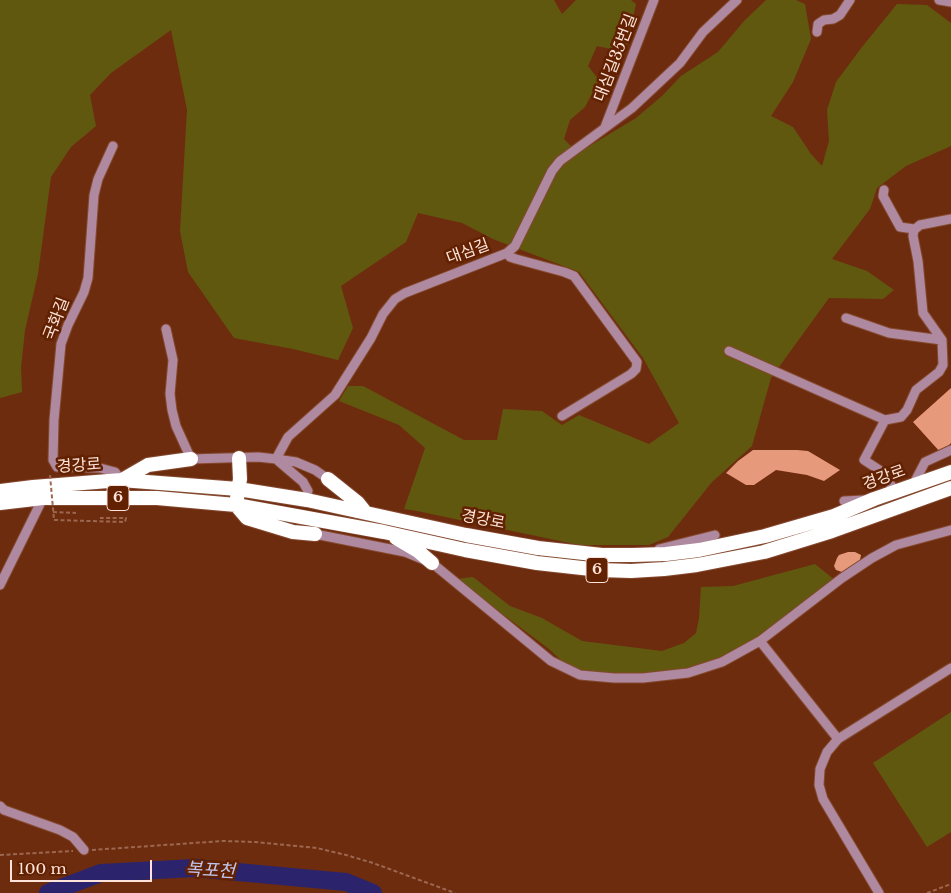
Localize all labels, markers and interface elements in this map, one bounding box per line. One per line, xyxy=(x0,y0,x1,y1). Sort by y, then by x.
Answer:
street label: 대심길35번길 xyxy=(590,11,642,105)
street label: 대심길 xyxy=(444,235,492,269)
street label: 국화길 xyxy=(40,295,74,343)
street label: 경강로 xyxy=(56,455,102,477)
street label: 경강로 xyxy=(860,461,908,495)
road number: 6 xyxy=(107,486,129,510)
street label: 경강로 xyxy=(459,506,507,534)
road number: 6 xyxy=(586,558,608,582)
scale bar xyxy=(12,850,155,882)
text: 100 m xyxy=(18,859,67,878)
water label: 복포천 xyxy=(185,859,235,883)

